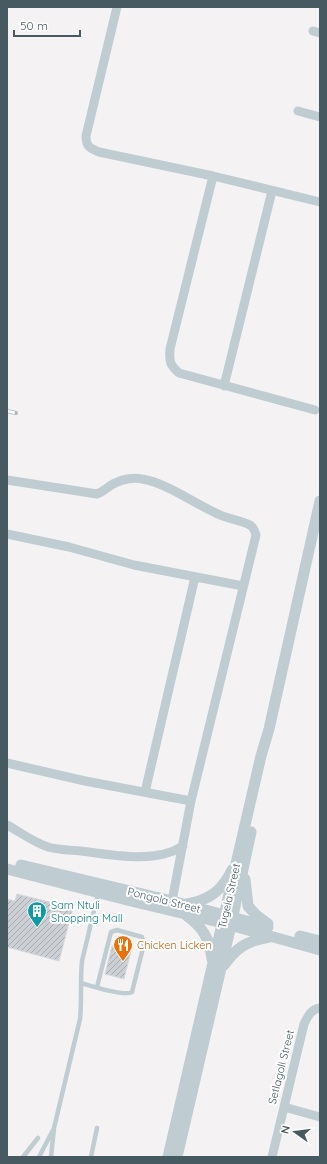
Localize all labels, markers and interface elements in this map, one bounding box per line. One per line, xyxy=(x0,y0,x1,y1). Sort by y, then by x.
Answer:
scale bar xyxy=(14,12,80,38)
text: 50 m xyxy=(20,18,48,33)
street label: Tugela Street xyxy=(215,862,243,930)
street label: Pongola Street xyxy=(126,884,202,916)
place label: Sam Ntuli Shopping Mall xyxy=(51,898,123,925)
building icon: Sam Ntuli Shopping Mall xyxy=(26,900,48,928)
restaurant icon: Chicken Licken xyxy=(112,934,134,962)
place label: Chicken Licken xyxy=(137,938,212,952)
street label: Setlagoli Street xyxy=(265,1028,297,1106)
north arrow xyxy=(275,1112,315,1152)
text: N xyxy=(278,1124,293,1135)

